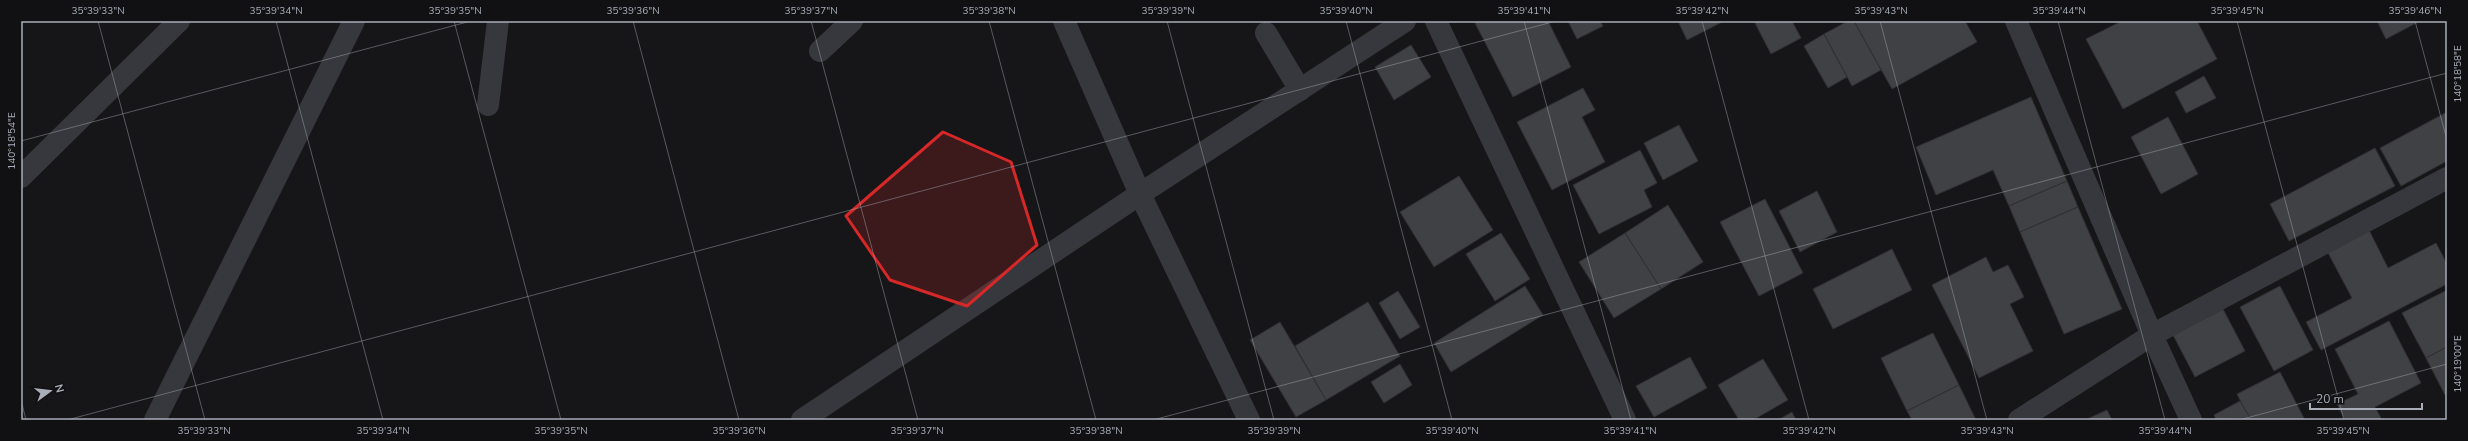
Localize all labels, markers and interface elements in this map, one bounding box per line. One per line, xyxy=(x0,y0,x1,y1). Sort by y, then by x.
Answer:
text: 35°39'33"N xyxy=(71,4,125,18)
text: 35°39'34"N xyxy=(249,4,303,18)
text: 35°39'35"N xyxy=(428,4,482,18)
text: 35°39'36"N xyxy=(606,4,660,18)
text: 35°39'37"N xyxy=(784,4,838,18)
text: 35°39'38"N xyxy=(962,4,1016,18)
text: 35°39'39"N xyxy=(1141,4,1195,18)
text: 35°39'40"N xyxy=(1319,4,1373,18)
text: 35°39'41"N xyxy=(1497,4,1551,18)
text: 35°39'42"N xyxy=(1675,4,1729,18)
text: 35°39'43"N xyxy=(1854,4,1908,18)
text: 35°39'44"N xyxy=(2032,4,2086,18)
text: 35°39'45"N xyxy=(2210,4,2264,18)
text: 35°39'46"N xyxy=(2388,4,2442,18)
text: 140°18'58"E xyxy=(2451,45,2465,103)
text: 140°18'54"E xyxy=(5,112,19,170)
text: 140°19'00"E xyxy=(2451,335,2465,393)
north arrow xyxy=(30,371,70,411)
text: N xyxy=(51,383,67,394)
scale bar xyxy=(2310,385,2422,411)
text: 20 m xyxy=(2316,391,2344,407)
text: 35°39'33"N xyxy=(177,424,231,438)
text: 35°39'34"N xyxy=(356,424,410,438)
text: 35°39'35"N xyxy=(534,424,588,438)
text: 35°39'36"N xyxy=(712,424,766,438)
text: 35°39'37"N xyxy=(890,424,944,438)
text: 35°39'38"N xyxy=(1069,424,1123,438)
text: 35°39'39"N xyxy=(1247,424,1301,438)
text: 35°39'40"N xyxy=(1425,424,1479,438)
text: 35°39'41"N xyxy=(1603,424,1657,438)
text: 35°39'42"N xyxy=(1782,424,1836,438)
text: 35°39'43"N xyxy=(1960,424,2014,438)
text: 35°39'44"N xyxy=(2138,424,2192,438)
text: 35°39'45"N xyxy=(2316,424,2370,438)

